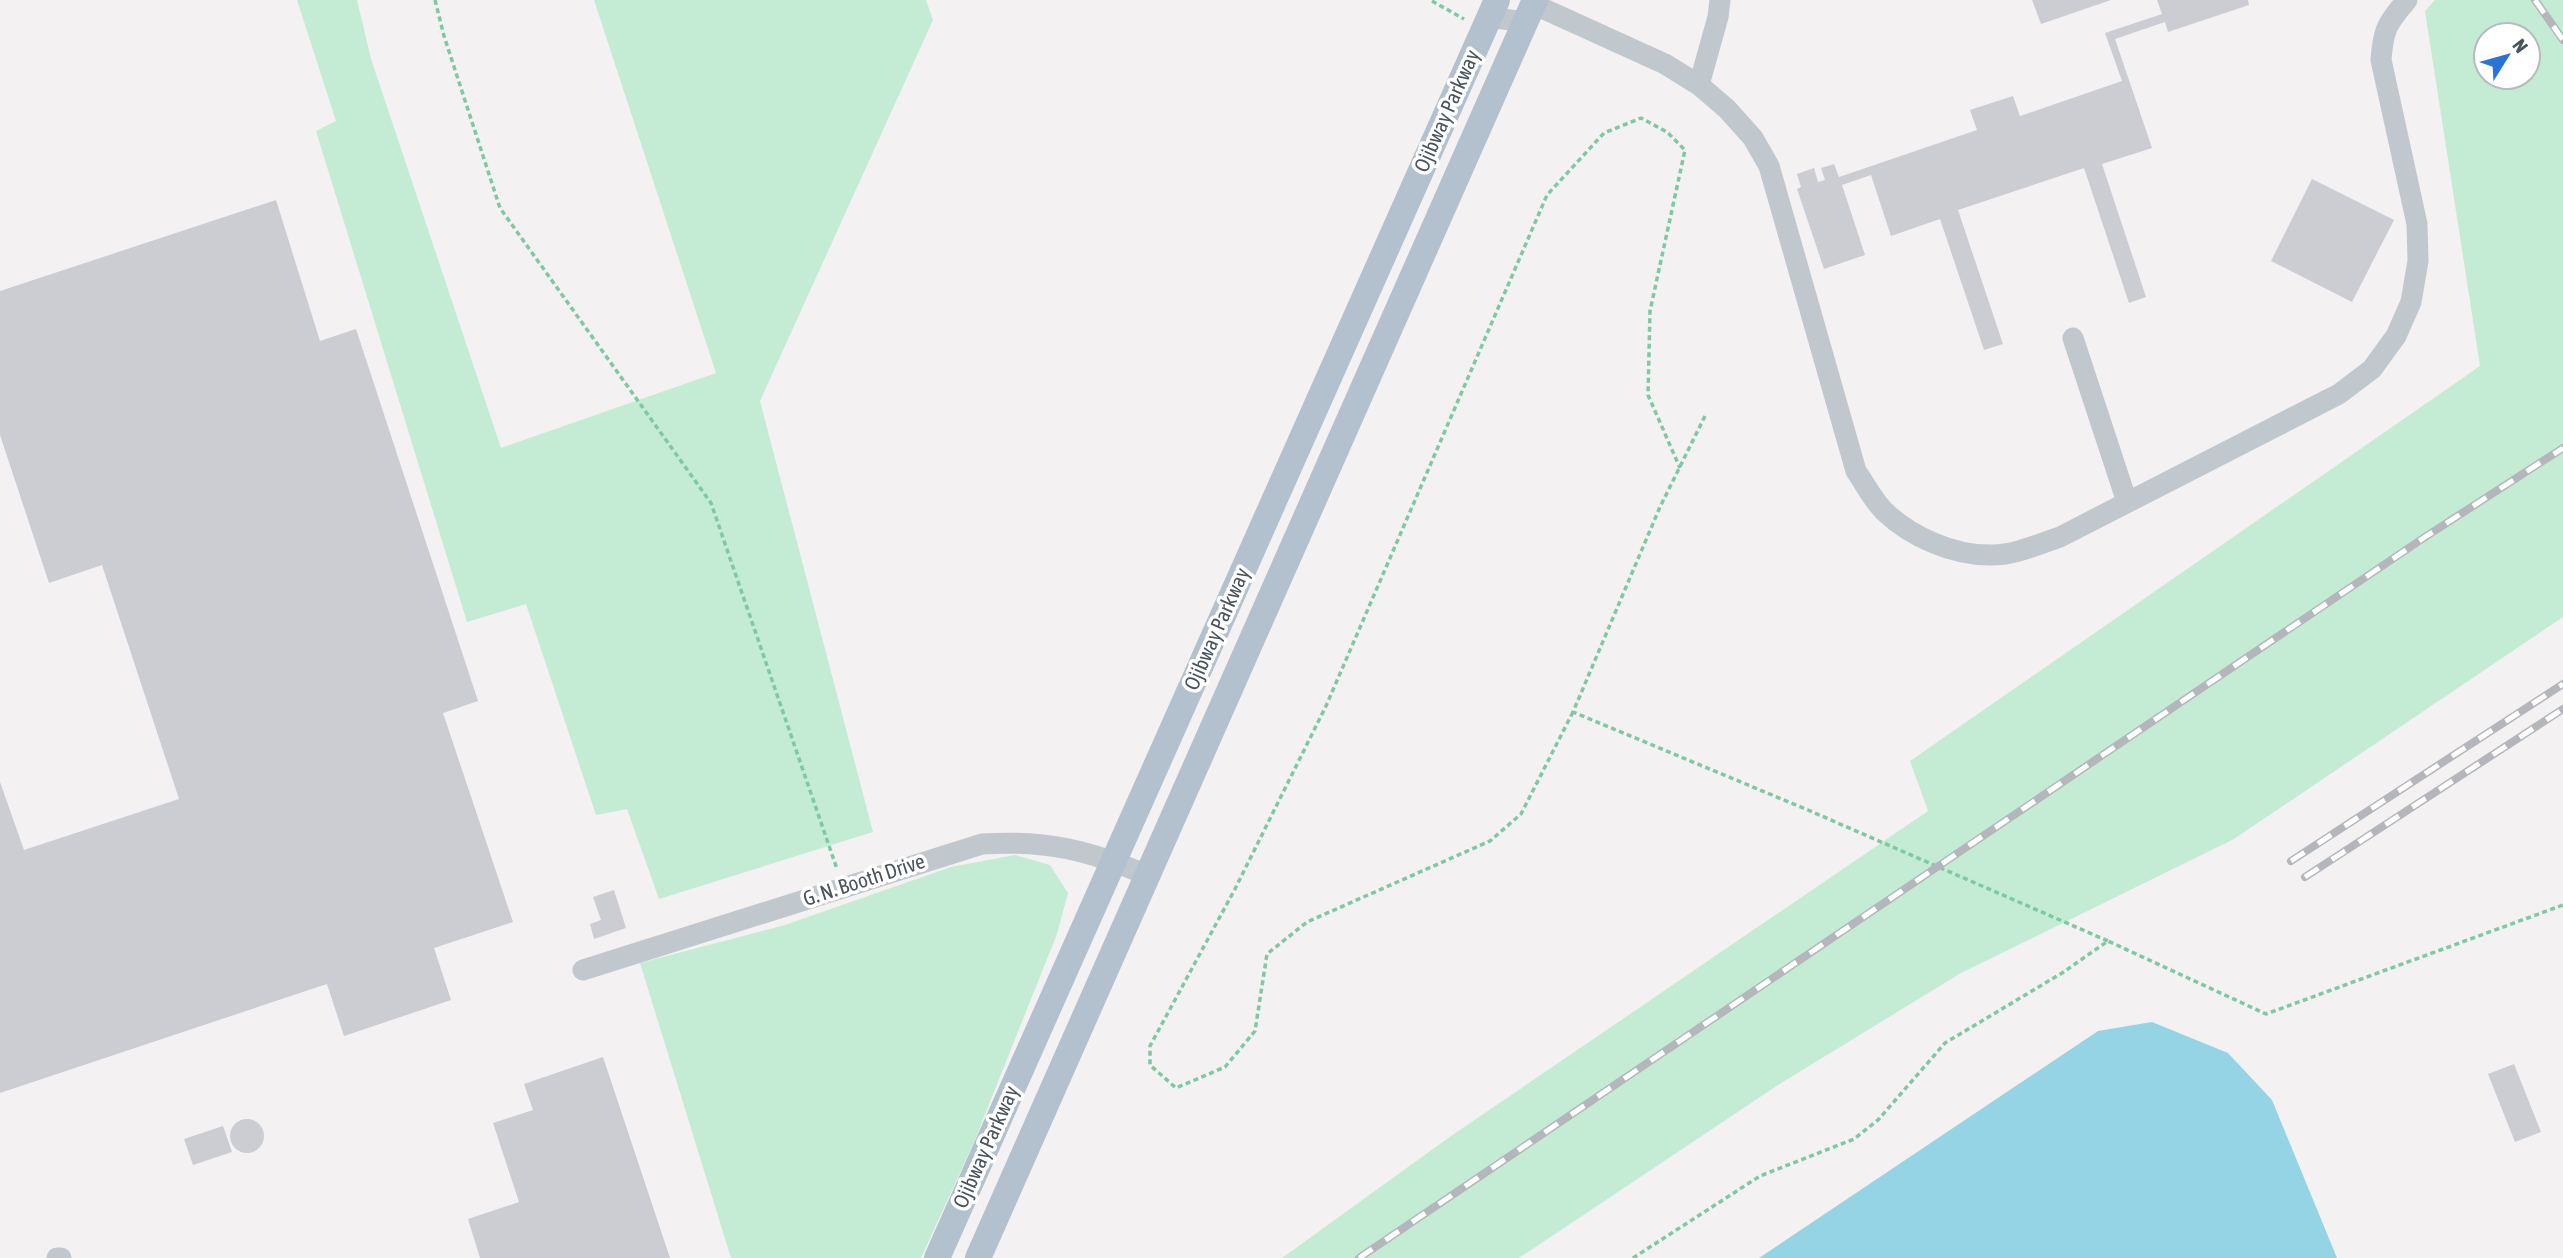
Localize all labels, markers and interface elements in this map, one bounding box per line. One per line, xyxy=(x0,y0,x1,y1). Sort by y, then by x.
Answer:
north arrow xyxy=(2472,21,2542,91)
text: N xyxy=(2508,35,2533,57)
street label: Ojibway Parkway xyxy=(1408,46,1484,175)
street label: Ojibway Parkway xyxy=(1178,564,1254,693)
street label: G. N. Booth Drive xyxy=(800,848,927,910)
street label: Ojibway Parkway xyxy=(947,1082,1023,1211)

